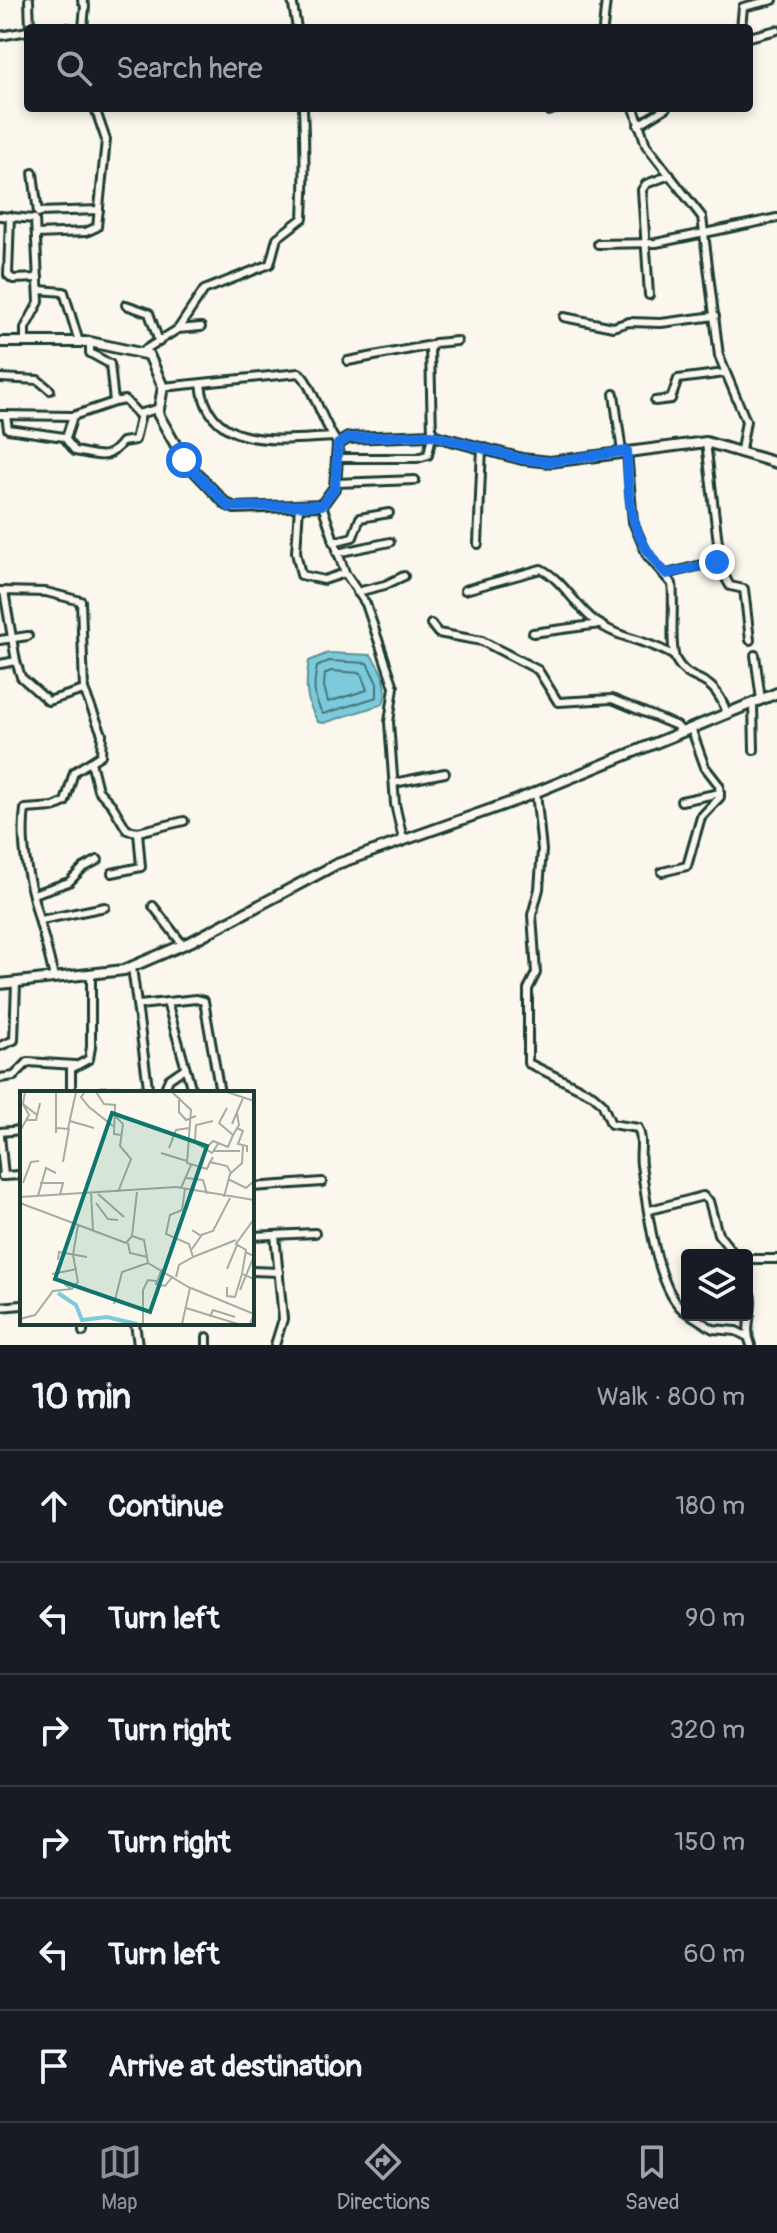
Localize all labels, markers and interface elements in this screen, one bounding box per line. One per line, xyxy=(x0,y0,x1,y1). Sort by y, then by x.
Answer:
search box xyxy=(24,24,753,112)
icon: search xyxy=(52,46,96,90)
text: Search here xyxy=(116,50,263,87)
route start xyxy=(166,442,202,478)
route end xyxy=(699,544,735,580)
inset map xyxy=(20,1091,254,1325)
map controls xyxy=(681,1249,753,1321)
button: layers xyxy=(681,1249,753,1321)
text: 10 min xyxy=(32,1376,131,1419)
text: Walk · 800 m xyxy=(597,1381,745,1413)
icon: ahead xyxy=(32,1484,76,1528)
text: Continue xyxy=(108,1488,223,1525)
text: 180 m xyxy=(675,1490,745,1522)
icon: left xyxy=(32,1596,76,1640)
text: Turn left xyxy=(108,1600,219,1637)
text: 90 m xyxy=(685,1602,745,1634)
icon: right xyxy=(32,1708,76,1752)
text: Turn right xyxy=(108,1712,231,1749)
text: 320 m xyxy=(669,1714,745,1746)
icon: right xyxy=(32,1820,76,1864)
text: Turn right xyxy=(108,1824,231,1861)
text: 150 m xyxy=(674,1826,745,1858)
icon: left xyxy=(32,1932,76,1976)
text: Turn left xyxy=(108,1936,219,1973)
text: 60 m xyxy=(683,1938,745,1970)
icon: arrive xyxy=(32,2044,76,2088)
text: Arrive at destination xyxy=(108,2048,362,2085)
tab: Map xyxy=(98,2140,142,2216)
tab: Directions xyxy=(337,2140,430,2216)
tab: Saved xyxy=(625,2140,679,2216)

